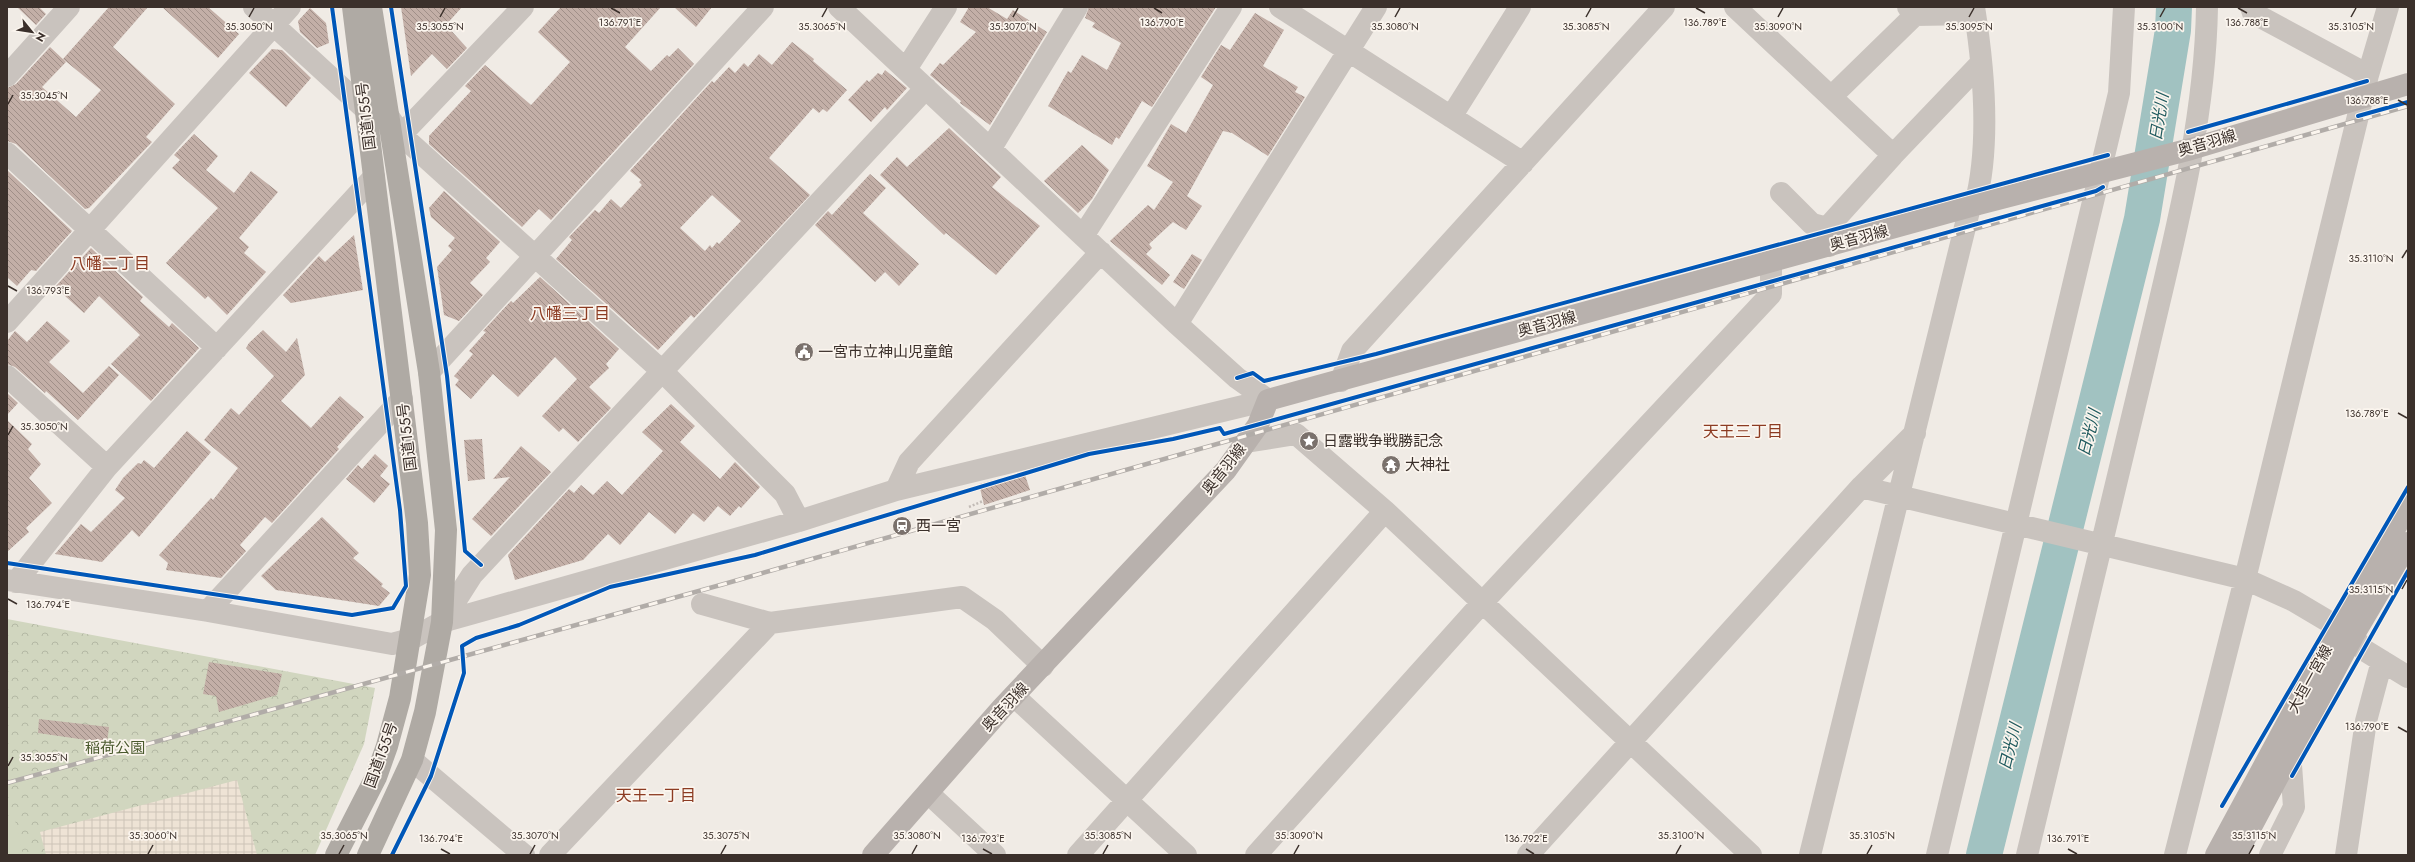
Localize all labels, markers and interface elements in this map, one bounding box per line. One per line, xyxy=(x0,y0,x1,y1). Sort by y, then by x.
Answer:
north arrow xyxy=(12,12,52,52)
text: 136.791°E xyxy=(599,15,641,30)
text: 136.790°E xyxy=(1140,15,1184,30)
text: 136.789°E xyxy=(1683,15,1727,30)
text: 136.788°E xyxy=(2225,15,2269,30)
text: 35.3050°N xyxy=(225,19,273,34)
text: 35.3055°N xyxy=(416,19,464,34)
text: 35.3065°N xyxy=(798,19,846,34)
text: 35.3070°N xyxy=(989,19,1037,34)
text: 35.3080°N xyxy=(1371,19,1419,34)
text: 35.3085°N xyxy=(1562,19,1610,34)
text: 35.3090°N xyxy=(1754,19,1802,34)
text: 35.3095°N xyxy=(1945,19,1993,34)
text: 35.3100°N xyxy=(2137,19,2183,34)
text: 35.3105°N xyxy=(2328,19,2374,34)
text: N xyxy=(32,29,50,45)
street label: 国道155号 xyxy=(351,81,381,151)
text: 35.3045°N xyxy=(20,88,68,103)
water label: 日光川 xyxy=(2144,90,2174,143)
text: 136.788°E xyxy=(2345,93,2389,108)
street label: 奥音羽線 xyxy=(2175,124,2239,162)
street label: 奥音羽線 xyxy=(1827,220,1891,256)
text: 35.3110°N xyxy=(2348,251,2394,266)
district label: 八幡二丁目 xyxy=(70,252,150,275)
text: 136.793°E xyxy=(26,283,70,298)
district label: 八幡三丁目 xyxy=(530,302,610,325)
street label: 奥音羽線 xyxy=(1515,306,1579,342)
public building icon: 一宮市立神山児童館 xyxy=(793,341,815,363)
place label: 一宮市立神山児童館 xyxy=(818,341,953,363)
street label: 国道155号 xyxy=(392,402,422,472)
water label: 日光川 xyxy=(2072,405,2106,459)
text: 136.789°E xyxy=(2345,406,2389,421)
text: 35.3050°N xyxy=(20,419,68,434)
district label: 天王三丁目 xyxy=(1703,420,1783,443)
place icon: 日露戦争戦勝記念 xyxy=(1298,430,1320,452)
place label: 日露戦争戦勝記念 xyxy=(1323,430,1443,452)
street label: 奥音羽線 xyxy=(1197,439,1251,499)
temple icon: 大神社 xyxy=(1380,454,1402,476)
place label: 大神社 xyxy=(1405,454,1450,476)
station icon: 西一宮 xyxy=(891,515,913,537)
place label: 西一宮 xyxy=(916,515,961,537)
text: 35.3115°N xyxy=(2349,582,2393,597)
text: 136.794°E xyxy=(26,597,70,612)
street label: 大垣一宮線 xyxy=(2282,641,2338,717)
street label: 奥音羽線 xyxy=(976,678,1034,736)
street label: 国道155号 xyxy=(359,719,403,791)
water label: 日光川 xyxy=(1993,719,2027,773)
text: 136.790°E xyxy=(2345,719,2389,734)
park label: 稲荷公園 xyxy=(85,737,145,759)
text: 35.3055°N xyxy=(20,750,68,765)
district label: 天王一丁目 xyxy=(616,784,696,807)
text: 35.3060°N xyxy=(129,828,177,843)
text: 35.3065°N xyxy=(320,828,368,843)
text: 35.3070°N xyxy=(511,828,559,843)
text: 35.3075°N xyxy=(703,828,749,843)
text: 35.3080°N xyxy=(893,828,941,843)
text: 35.3085°N xyxy=(1084,828,1132,843)
text: 35.3090°N xyxy=(1275,828,1323,843)
text: 35.3100°N xyxy=(1658,828,1704,843)
text: 35.3105°N xyxy=(1849,828,1895,843)
text: 35.3115°N xyxy=(2232,828,2276,843)
text: 136.794°E xyxy=(419,831,463,846)
text: 136.793°E xyxy=(961,831,1005,846)
text: 136.792°E xyxy=(1504,831,1548,846)
text: 136.791°E xyxy=(2047,831,2089,846)

